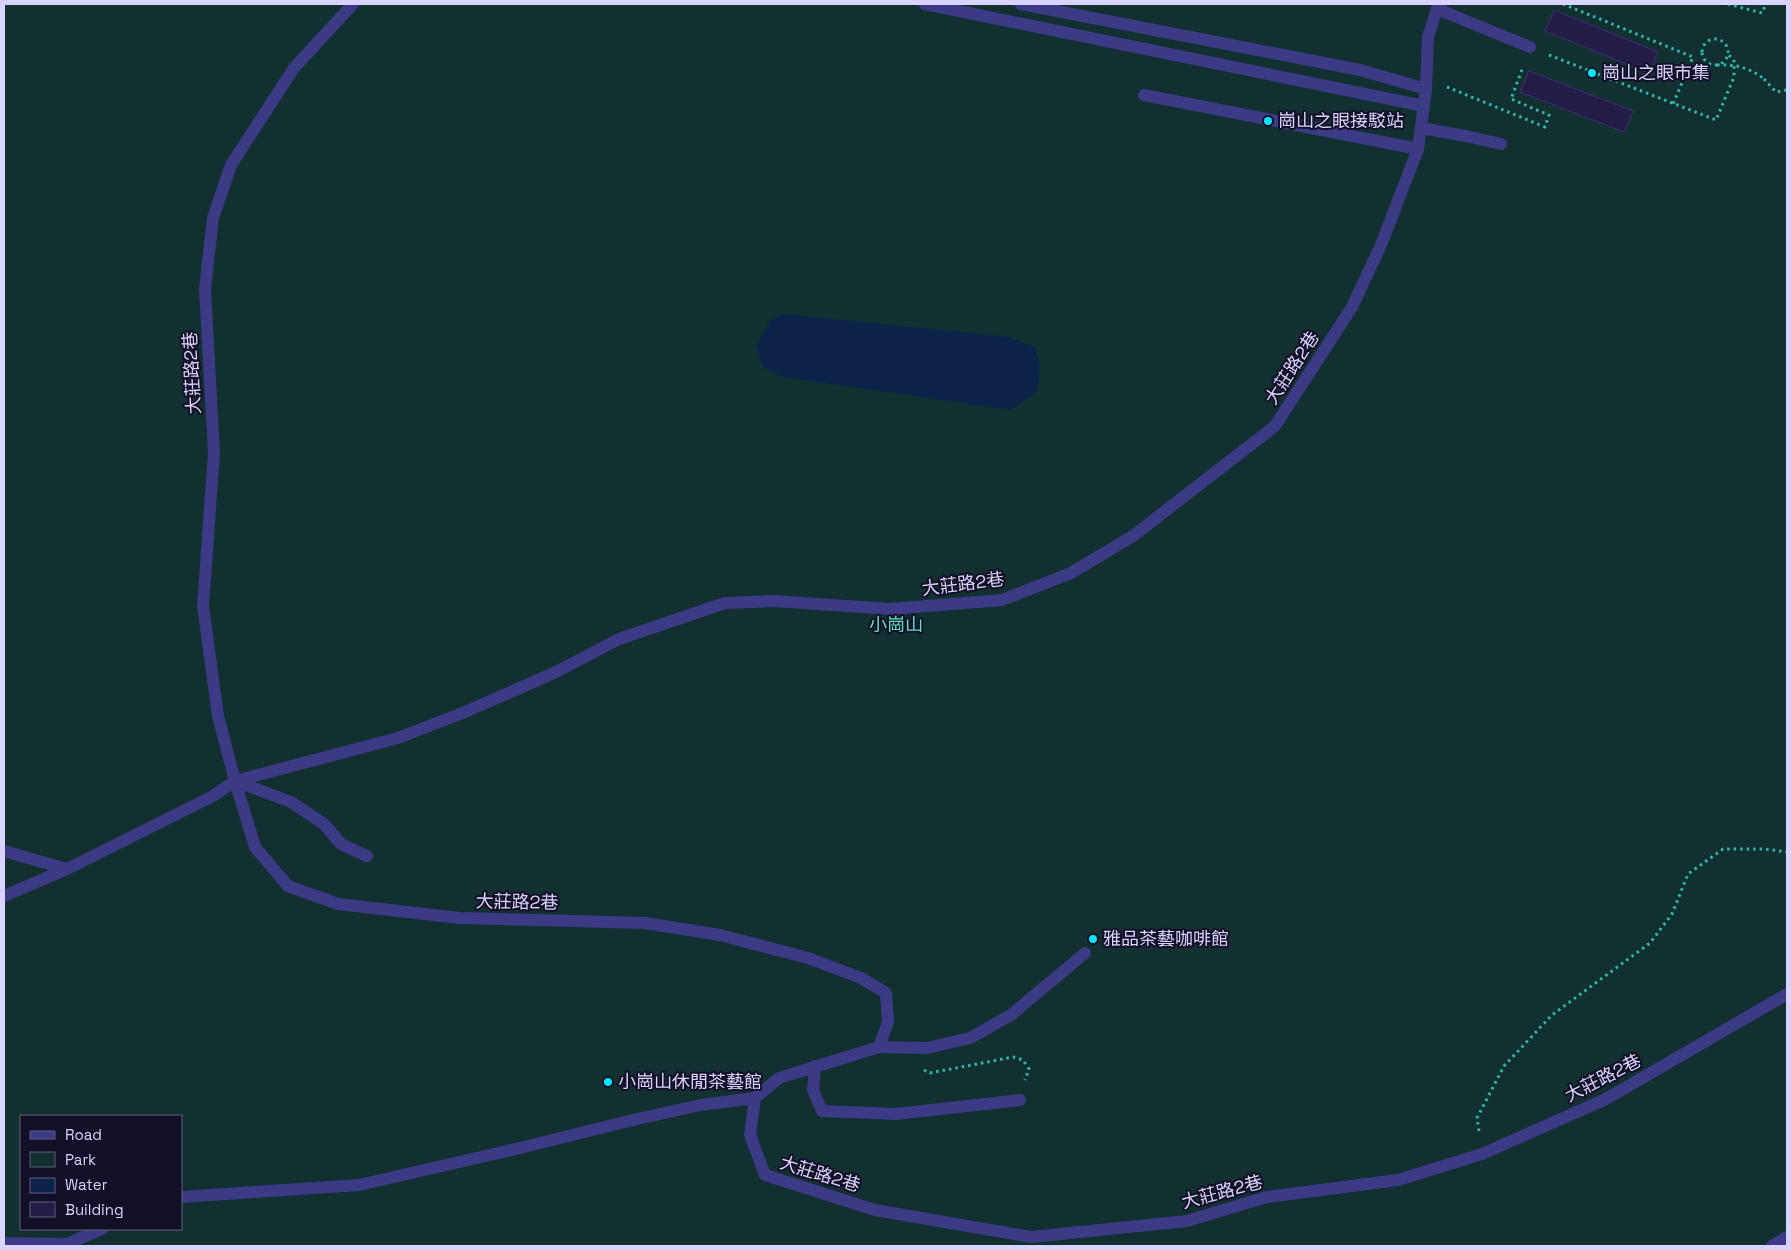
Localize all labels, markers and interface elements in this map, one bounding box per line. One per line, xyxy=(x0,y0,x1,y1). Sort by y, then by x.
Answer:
place label: 崗山之眼市集 xyxy=(1602,61,1710,84)
marker: 崗山之眼市集 xyxy=(1586,67,1598,79)
place label: 崗山之眼接駁站 xyxy=(1278,109,1404,132)
marker: 崗山之眼接駁站 xyxy=(1262,115,1274,127)
street label: 大莊路2巷 xyxy=(1259,327,1324,409)
street label: 大莊路2巷 xyxy=(178,331,205,415)
street label: 大莊路2巷 xyxy=(920,567,1005,600)
park label: 小崗山 xyxy=(869,613,923,636)
street label: 大莊路2巷 xyxy=(475,889,559,914)
place label: 雅品茶藝咖啡館 xyxy=(1103,927,1229,950)
marker: 雅品茶藝咖啡館 xyxy=(1087,933,1099,945)
street label: 大莊路2巷 xyxy=(1561,1048,1645,1107)
place label: 小崗山休閒茶藝館 xyxy=(618,1070,762,1093)
marker: 小崗山休閒茶藝館 xyxy=(602,1076,614,1088)
legend xyxy=(20,1115,182,1230)
text: Road xyxy=(65,1125,102,1144)
text: Park xyxy=(65,1150,96,1169)
street label: 大莊路2巷 xyxy=(777,1150,863,1197)
street label: 大莊路2巷 xyxy=(1179,1170,1265,1213)
text: Water xyxy=(65,1175,108,1194)
text: Building xyxy=(65,1200,124,1219)

